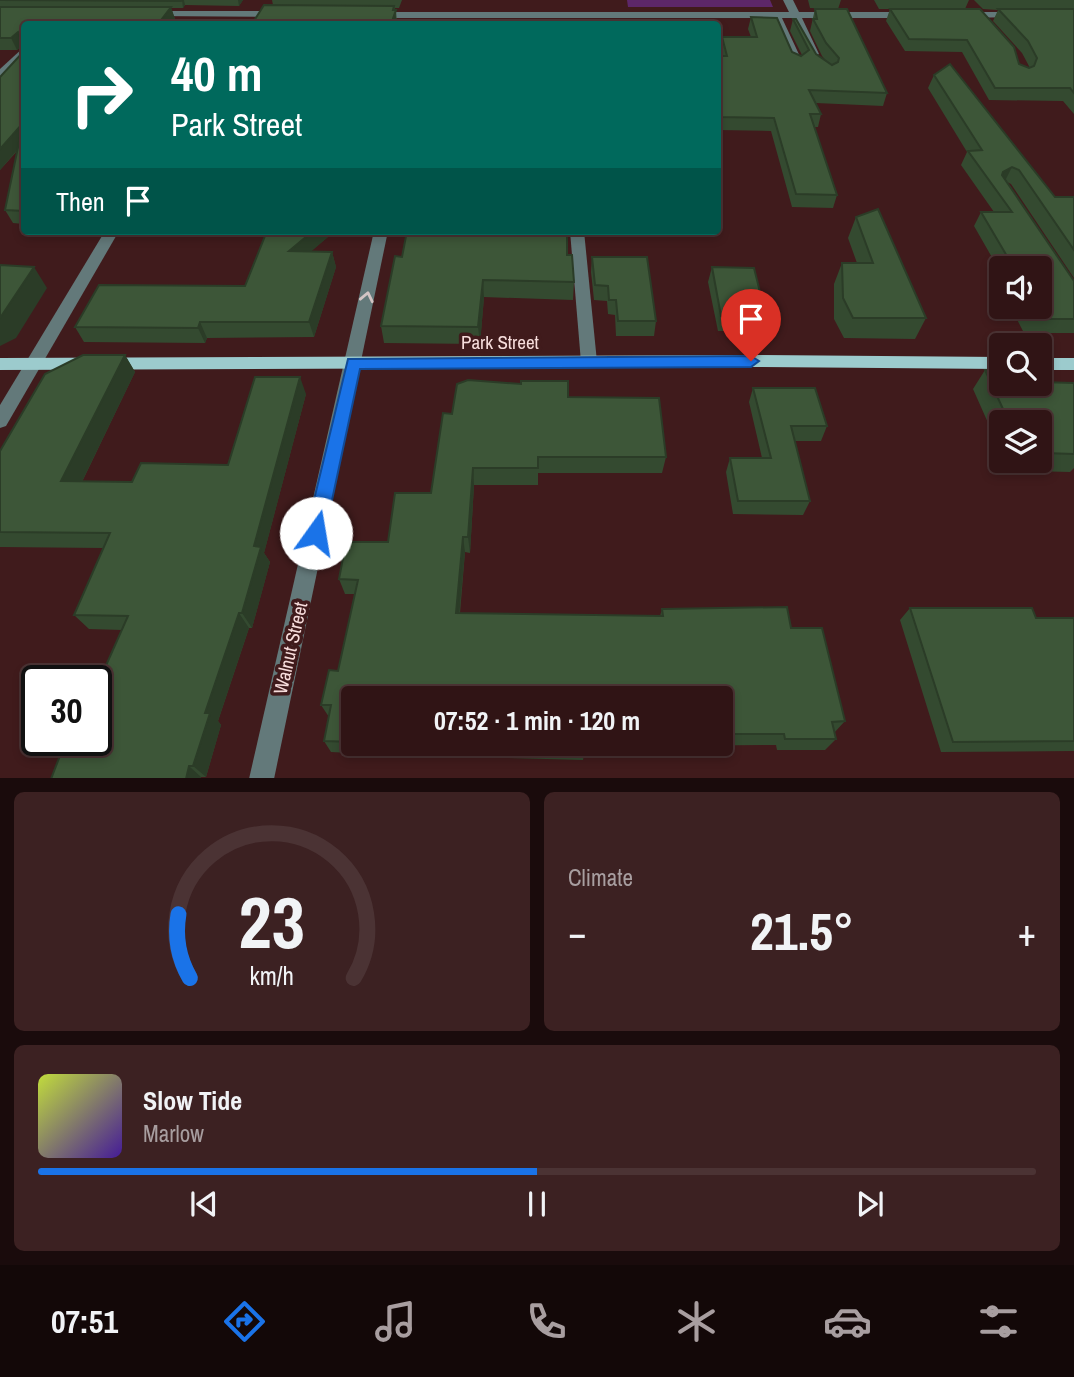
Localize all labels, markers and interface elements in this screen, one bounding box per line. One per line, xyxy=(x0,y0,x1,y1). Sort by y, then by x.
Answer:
text: 40 m xyxy=(171,40,263,106)
icon: right xyxy=(56,49,147,140)
text: Park Street xyxy=(171,103,302,146)
icon: arrive xyxy=(119,182,157,220)
text: Then xyxy=(56,184,105,219)
map controls xyxy=(989,256,1052,473)
button: sound xyxy=(989,256,1052,319)
pin xyxy=(721,289,781,361)
one-way arrow xyxy=(359,291,374,303)
icon: arrive xyxy=(732,300,770,338)
street label: Park Street xyxy=(461,329,540,355)
button: search xyxy=(989,333,1052,396)
button: layers xyxy=(989,410,1052,473)
position arrow xyxy=(279,496,353,570)
street label: Walnut Street xyxy=(267,599,313,697)
speed limit sign: 30 xyxy=(21,665,112,756)
text: 07:52 · 1 min · 120 m xyxy=(434,703,640,738)
text: Climate xyxy=(568,862,633,893)
text: 23 xyxy=(239,873,305,971)
text: 21.5° xyxy=(750,896,854,966)
text: − xyxy=(568,907,586,958)
text: + xyxy=(1018,907,1036,958)
text: km/h xyxy=(250,958,294,992)
text: Slow Tide xyxy=(143,1083,242,1118)
text: Marlow xyxy=(143,1118,204,1149)
icon: previous xyxy=(185,1185,223,1223)
icon: pause xyxy=(518,1185,556,1223)
icon: next xyxy=(851,1185,889,1223)
icon: directions xyxy=(220,1297,269,1346)
icon: music xyxy=(371,1297,420,1346)
icon: phone xyxy=(522,1297,571,1346)
icon: climate xyxy=(672,1297,721,1346)
icon: car xyxy=(823,1297,872,1346)
icon: filters xyxy=(974,1297,1023,1346)
text: 07:51 xyxy=(51,1300,118,1343)

